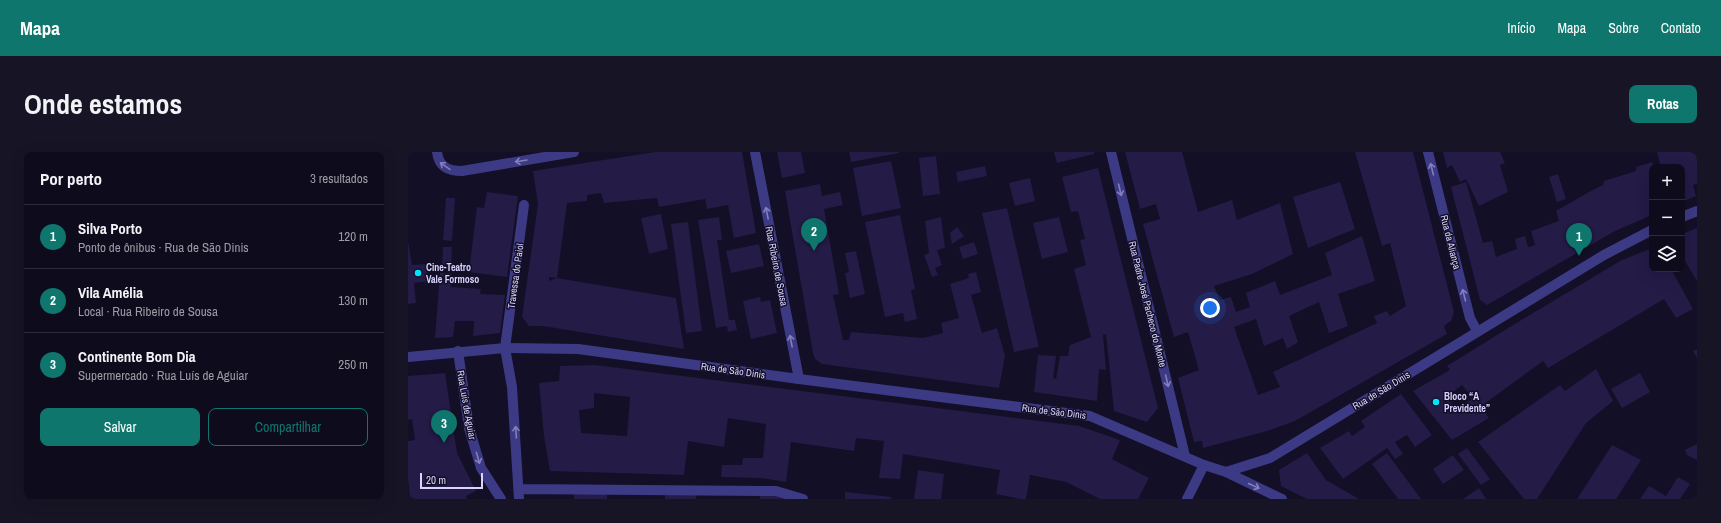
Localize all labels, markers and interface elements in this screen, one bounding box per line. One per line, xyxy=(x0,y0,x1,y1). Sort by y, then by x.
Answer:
text: Mapa xyxy=(20,15,60,41)
text: Início xyxy=(1507,19,1535,37)
text: Mapa xyxy=(1557,19,1586,37)
text: Sobre xyxy=(1608,19,1639,37)
text: Contato xyxy=(1661,19,1701,37)
text: Onde estamos xyxy=(24,85,182,123)
button: Rotas xyxy=(1629,85,1697,123)
one-way arrow xyxy=(515,157,528,165)
one-way arrow xyxy=(440,162,451,170)
one-way arrow xyxy=(1428,162,1436,175)
map controls xyxy=(1649,164,1685,272)
button: + xyxy=(1649,164,1685,200)
text: Por perto xyxy=(40,167,102,190)
text: 3 resultados xyxy=(310,170,368,187)
one-way arrow xyxy=(1117,183,1124,196)
button: − xyxy=(1649,200,1685,236)
one-way arrow xyxy=(763,207,771,220)
street label: Rua da Aliança xyxy=(1437,214,1464,271)
text: Silva Porto xyxy=(78,218,142,239)
pin: 2 xyxy=(801,218,827,251)
pin: 1 xyxy=(1566,223,1592,256)
street label: Rua Ribeiro de Sousa xyxy=(762,225,791,308)
text: 1 xyxy=(50,228,56,245)
text: 120 m xyxy=(338,228,368,245)
button: layers xyxy=(1649,236,1685,272)
text: Ponto de ônibus · Rua de São Dinis xyxy=(78,239,249,256)
street label: Rua Padre José Pacheco do Monte xyxy=(1126,240,1170,369)
street label: Travessa do Paiol xyxy=(504,242,527,310)
place label: Cine-Teatro Vale Formoso xyxy=(426,261,479,286)
marker: Cine-Teatro Vale Formoso xyxy=(413,268,423,278)
text: Vila Amélia xyxy=(78,282,143,303)
one-way arrow xyxy=(1460,288,1467,301)
text: 2 xyxy=(50,292,56,309)
text: 130 m xyxy=(338,292,368,309)
your location xyxy=(1200,298,1220,318)
text: Local · Rua Ribeiro de Sousa xyxy=(78,303,218,320)
one-way arrow xyxy=(787,335,795,348)
text: Continente Bom Dia xyxy=(78,346,196,367)
text: 3 xyxy=(50,356,56,373)
text: 250 m xyxy=(338,356,368,373)
street label: Rua de São Dinis xyxy=(700,360,766,381)
text: Supermercado · Rua Luís de Aguiar xyxy=(78,367,248,384)
street label: Rua de São Dinis xyxy=(1350,368,1412,413)
street label: Rua Luís de Aguiar xyxy=(454,369,479,441)
one-way arrow xyxy=(1164,374,1171,387)
place label: Bloco “A Previdente” xyxy=(1444,390,1490,415)
marker: Bloco “A Previdente” xyxy=(1431,397,1441,407)
street label: Rua de São Dinis xyxy=(1021,401,1087,422)
button: Salvar xyxy=(40,408,200,446)
button: Compartilhar xyxy=(208,408,368,446)
pin: 3 xyxy=(431,410,457,443)
one-way arrow xyxy=(512,426,519,439)
one-way arrow xyxy=(475,452,482,465)
scale bar xyxy=(420,471,483,490)
text: 20 m xyxy=(426,473,446,487)
one-way arrow xyxy=(1248,483,1260,490)

